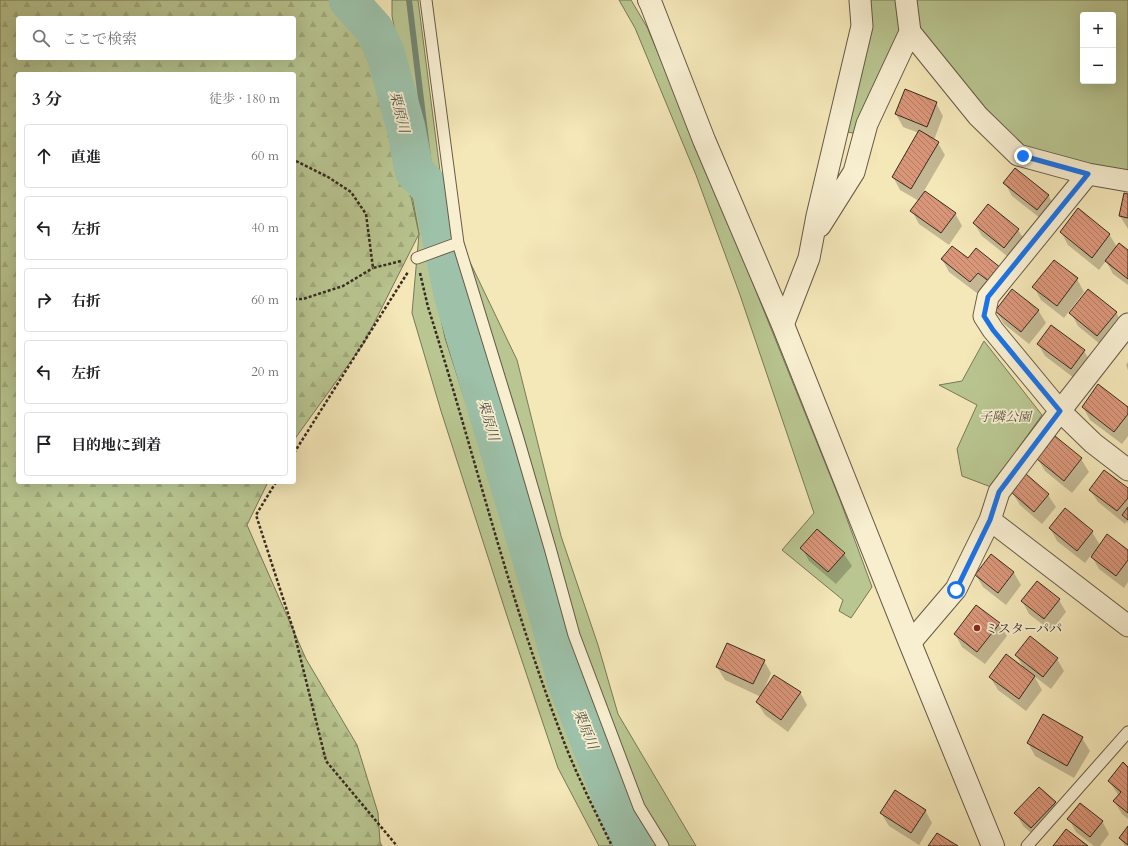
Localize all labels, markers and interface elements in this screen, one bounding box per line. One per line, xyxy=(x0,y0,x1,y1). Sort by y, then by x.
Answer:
map controls xyxy=(1080,12,1116,84)
button: + xyxy=(1080,12,1116,48)
search box xyxy=(16,16,296,60)
icon: search xyxy=(30,27,52,49)
text: ここで検索 xyxy=(62,29,137,49)
button: − xyxy=(1080,48,1116,84)
text: 3 分 xyxy=(32,88,62,111)
water label: 栗原川 xyxy=(385,89,414,137)
text: 徒歩 · 180 m xyxy=(209,90,280,108)
icon: ahead xyxy=(33,145,55,167)
text: 直進 xyxy=(71,147,101,167)
text: 60 m xyxy=(251,147,279,165)
route end xyxy=(1014,147,1032,165)
icon: left xyxy=(33,217,55,239)
text: 左折 xyxy=(71,219,101,239)
text: 40 m xyxy=(251,219,279,237)
icon: right xyxy=(33,289,55,311)
text: 右折 xyxy=(71,291,101,311)
text: 60 m xyxy=(251,291,279,309)
icon: left xyxy=(33,361,55,383)
text: 左折 xyxy=(71,363,101,383)
text: 20 m xyxy=(251,363,279,381)
water label: 栗原川 xyxy=(474,397,504,445)
park label: 子隣公園 xyxy=(979,408,1033,426)
icon: arrive xyxy=(33,433,55,455)
text: 目的地に到着 xyxy=(71,435,161,455)
route start xyxy=(947,581,965,599)
place label: ミスターパパ xyxy=(985,620,1062,638)
marker: ミスターパパ xyxy=(972,623,982,633)
water label: 栗原川 xyxy=(569,706,603,754)

